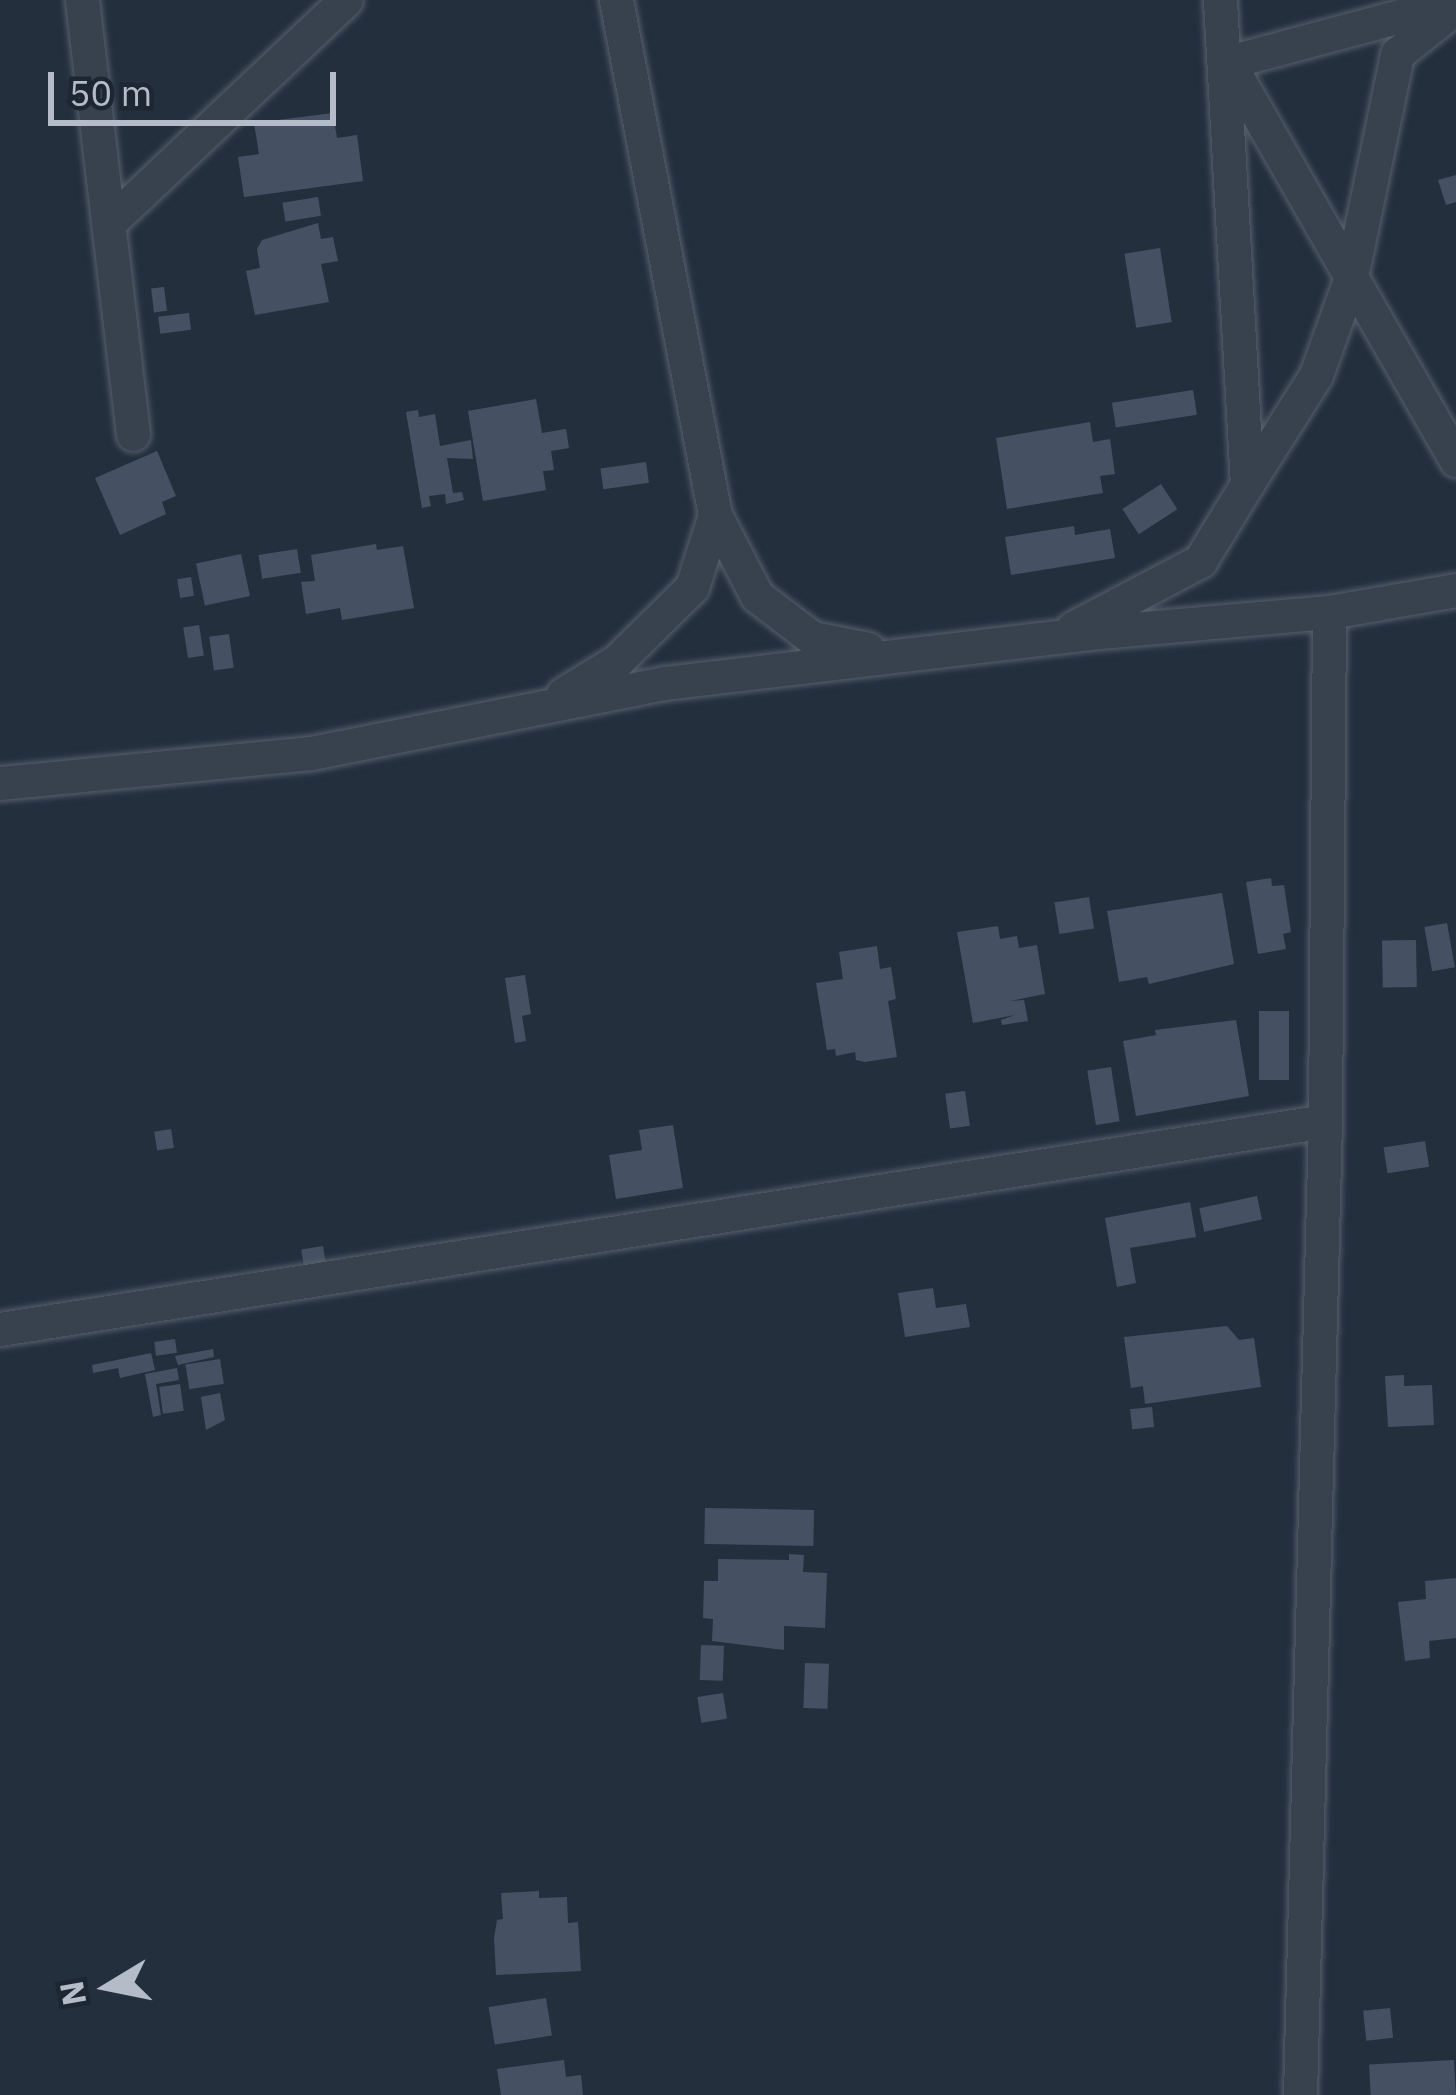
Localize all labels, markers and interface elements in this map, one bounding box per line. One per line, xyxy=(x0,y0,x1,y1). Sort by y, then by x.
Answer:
scale bar xyxy=(54,48,342,122)
text: 50 m xyxy=(69,69,152,116)
north arrow xyxy=(48,1927,168,2047)
text: N xyxy=(49,1978,95,2009)

